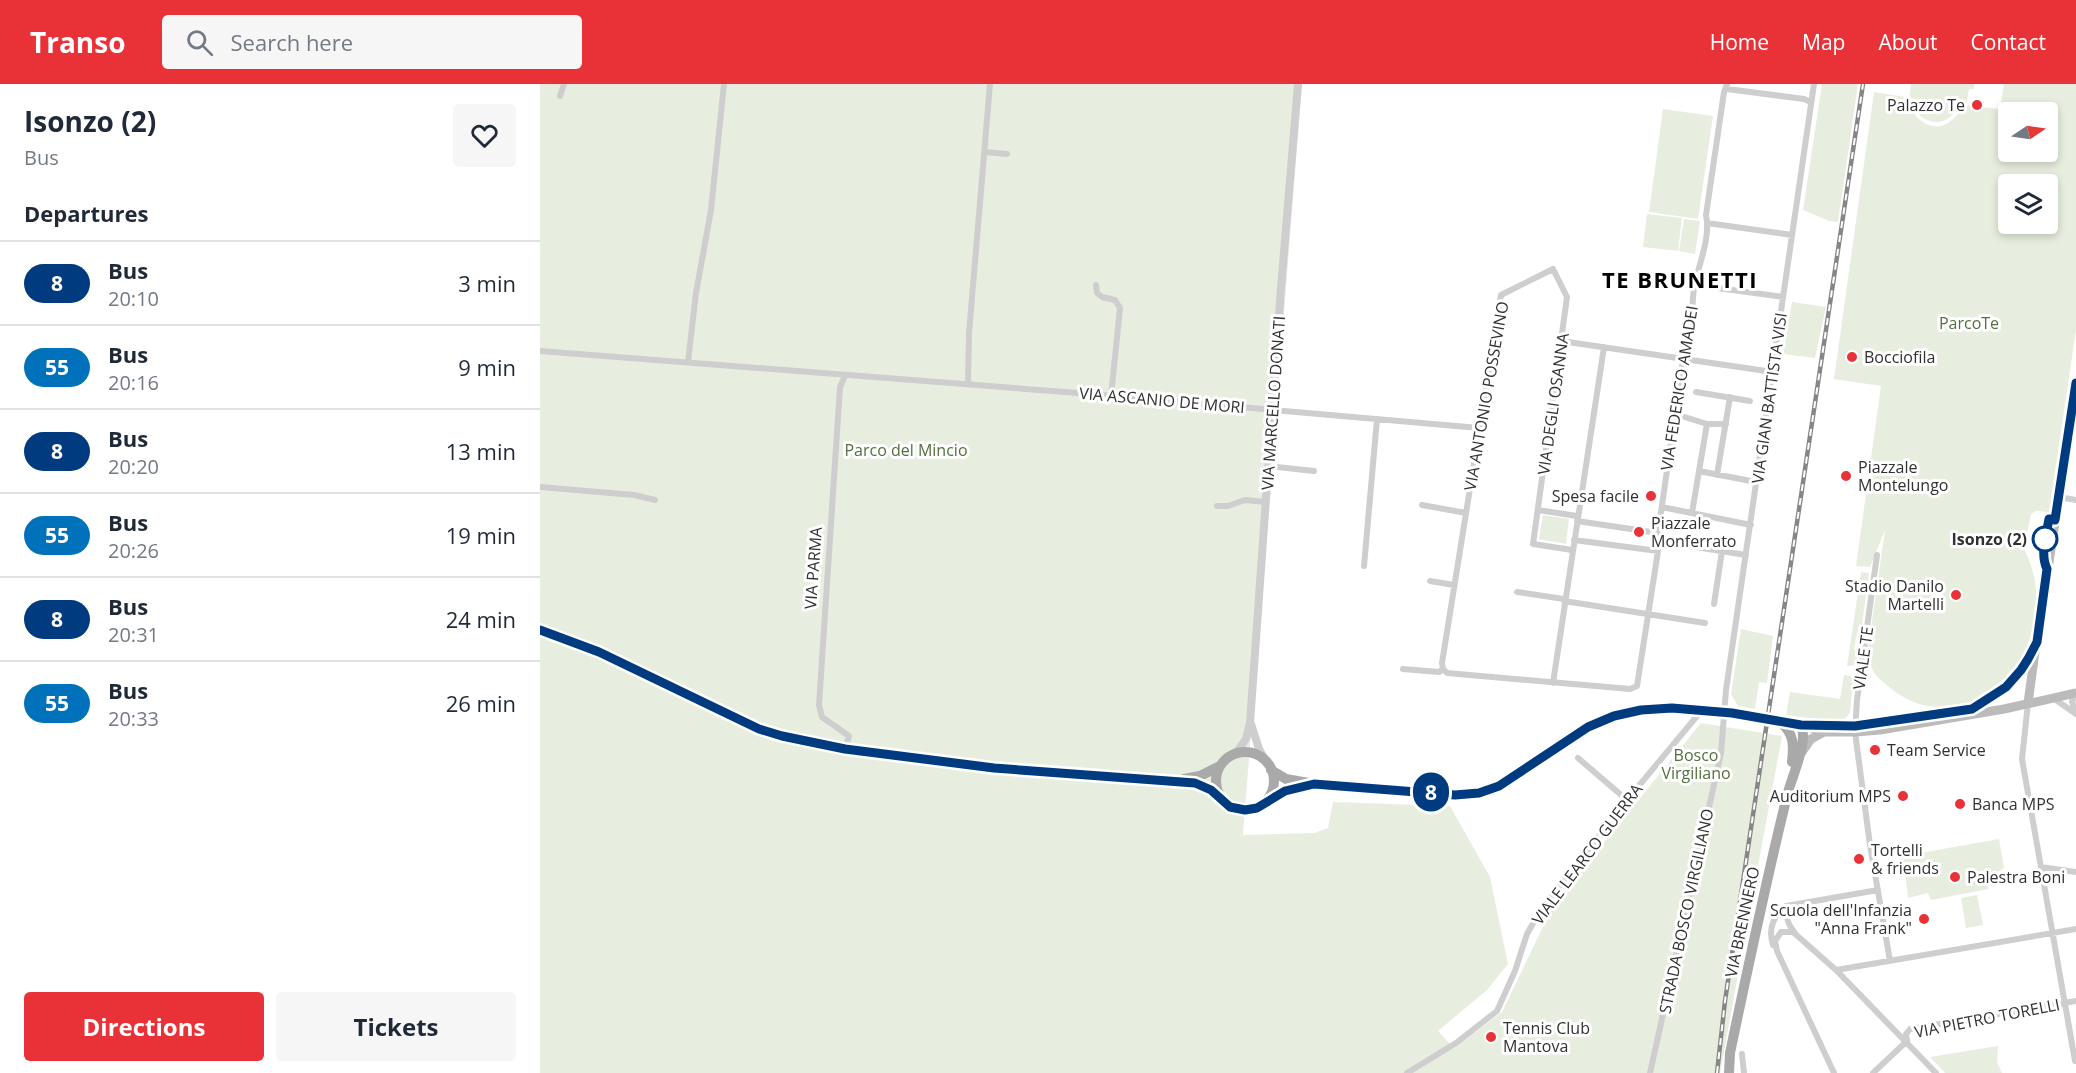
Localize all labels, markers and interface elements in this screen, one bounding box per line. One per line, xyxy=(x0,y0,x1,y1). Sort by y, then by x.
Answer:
search box xyxy=(162,15,582,69)
text: Transo xyxy=(30,23,126,61)
icon: search xyxy=(183,26,216,59)
text: Search here xyxy=(231,27,353,57)
text: Home xyxy=(1710,28,1769,56)
text: Map xyxy=(1802,28,1845,56)
text: About xyxy=(1878,28,1938,56)
text: Contact xyxy=(1971,28,2046,56)
place label: Palazzo Te xyxy=(1887,94,1965,116)
marker: Palazzo Te xyxy=(1970,98,1984,112)
text: Isonzo (2) xyxy=(24,102,156,140)
north arrow xyxy=(1998,102,2058,162)
map controls xyxy=(1998,102,2058,234)
button: heart xyxy=(453,104,516,167)
text: Bus xyxy=(24,144,59,171)
button: layers xyxy=(1998,174,2058,234)
text: Departures xyxy=(24,198,148,228)
text: Bus xyxy=(108,255,148,285)
district label: TE BRUNETTI xyxy=(1602,264,1758,294)
text: 3 min xyxy=(458,268,516,298)
text: 8 xyxy=(51,269,63,297)
text: 20:10 xyxy=(108,285,159,312)
street label: VIA ANTONIO POSSEVINO xyxy=(1459,300,1513,492)
street label: VIA FEDERICO AMADEI xyxy=(1655,304,1703,472)
street label: VIA GIAN BATTISTA VISI xyxy=(1746,311,1792,485)
park label: ParcoTe xyxy=(1939,312,1999,334)
street label: VIA MARCELLO DONATI xyxy=(1256,315,1290,491)
street label: VIA DEGLI OSANNA xyxy=(1532,331,1574,476)
text: Bus xyxy=(108,339,148,369)
place label: Bocciofila xyxy=(1864,346,1935,368)
marker: Bocciofila xyxy=(1845,350,1859,364)
text: 9 min xyxy=(458,352,516,382)
text: 55 xyxy=(45,353,69,381)
text: 20:16 xyxy=(108,369,159,396)
street label: VIA ASCANIO DE MORI xyxy=(1078,382,1246,418)
text: Bus xyxy=(108,423,148,453)
text: 13 min xyxy=(446,436,516,466)
text: 8 xyxy=(51,437,63,465)
park label: Parco del Mincio xyxy=(844,439,968,461)
text: 20:20 xyxy=(108,453,159,480)
place label: Piazzale Montelungo xyxy=(1858,456,1949,496)
marker: Piazzale Montelungo xyxy=(1839,469,1853,483)
place label: Spesa facile xyxy=(1552,485,1639,507)
marker: Spesa facile xyxy=(1644,489,1658,503)
text: Bus xyxy=(108,507,148,537)
place label: Piazzale Monferrato xyxy=(1651,512,1737,552)
text: 19 min xyxy=(446,520,516,550)
text: 55 xyxy=(45,521,69,549)
street label: VIA PARMA xyxy=(799,525,827,610)
marker: Piazzale Monferrato xyxy=(1632,525,1646,539)
marker: Isonzo (2) xyxy=(2032,526,2058,552)
place label: Isonzo (2) xyxy=(1951,528,2027,550)
text: 20:26 xyxy=(108,537,159,564)
place label: Stadio Danilo Martelli xyxy=(1845,575,1944,615)
marker: Stadio Danilo Martelli xyxy=(1949,588,1963,602)
text: Bus xyxy=(108,591,148,621)
text: 24 min xyxy=(446,604,516,634)
text: 8 xyxy=(51,605,63,633)
text: 20:31 xyxy=(108,621,159,648)
street label: VIALE TE xyxy=(1848,625,1878,691)
text: Bus xyxy=(108,675,148,705)
text: 26 min xyxy=(446,688,516,718)
text: 55 xyxy=(45,689,69,717)
text: 20:33 xyxy=(108,705,159,732)
place label: Team Service xyxy=(1887,739,1986,761)
marker: Team Service xyxy=(1868,743,1882,757)
park label: Bosco Virgiliano xyxy=(1661,744,1731,784)
line badge: 8 xyxy=(1412,772,1450,812)
text: 8 xyxy=(1425,778,1437,806)
street label: VIALE LEARCO GUERRA xyxy=(1527,778,1648,929)
place label: Auditorium MPS xyxy=(1770,785,1891,807)
marker: Auditorium MPS xyxy=(1896,789,1910,803)
place label: Banca MPS xyxy=(1972,793,2055,815)
marker: Banca MPS xyxy=(1953,797,1967,811)
street label: STRADA BOSCO VIRGILIANO xyxy=(1654,806,1718,1016)
place label: Tortelli & friends xyxy=(1871,839,1939,879)
marker: Tortelli & friends xyxy=(1852,852,1866,866)
street label: VIA BRENNERO xyxy=(1720,865,1764,979)
place label: Palestra Boni xyxy=(1967,866,2065,888)
marker: Palestra Boni xyxy=(1948,870,1962,884)
place label: Scuola dell'Infanzia "Anna Frank" xyxy=(1770,899,1912,939)
marker: Scuola dell'Infanzia "Anna Frank" xyxy=(1917,912,1931,926)
button: Directions xyxy=(24,992,264,1061)
button: Tickets xyxy=(276,992,516,1061)
street label: VIA PIETRO TORELLI xyxy=(1912,993,2062,1043)
place label: Tennis Club Mantova xyxy=(1503,1017,1590,1057)
marker: Tennis Club Mantova xyxy=(1484,1030,1498,1044)

